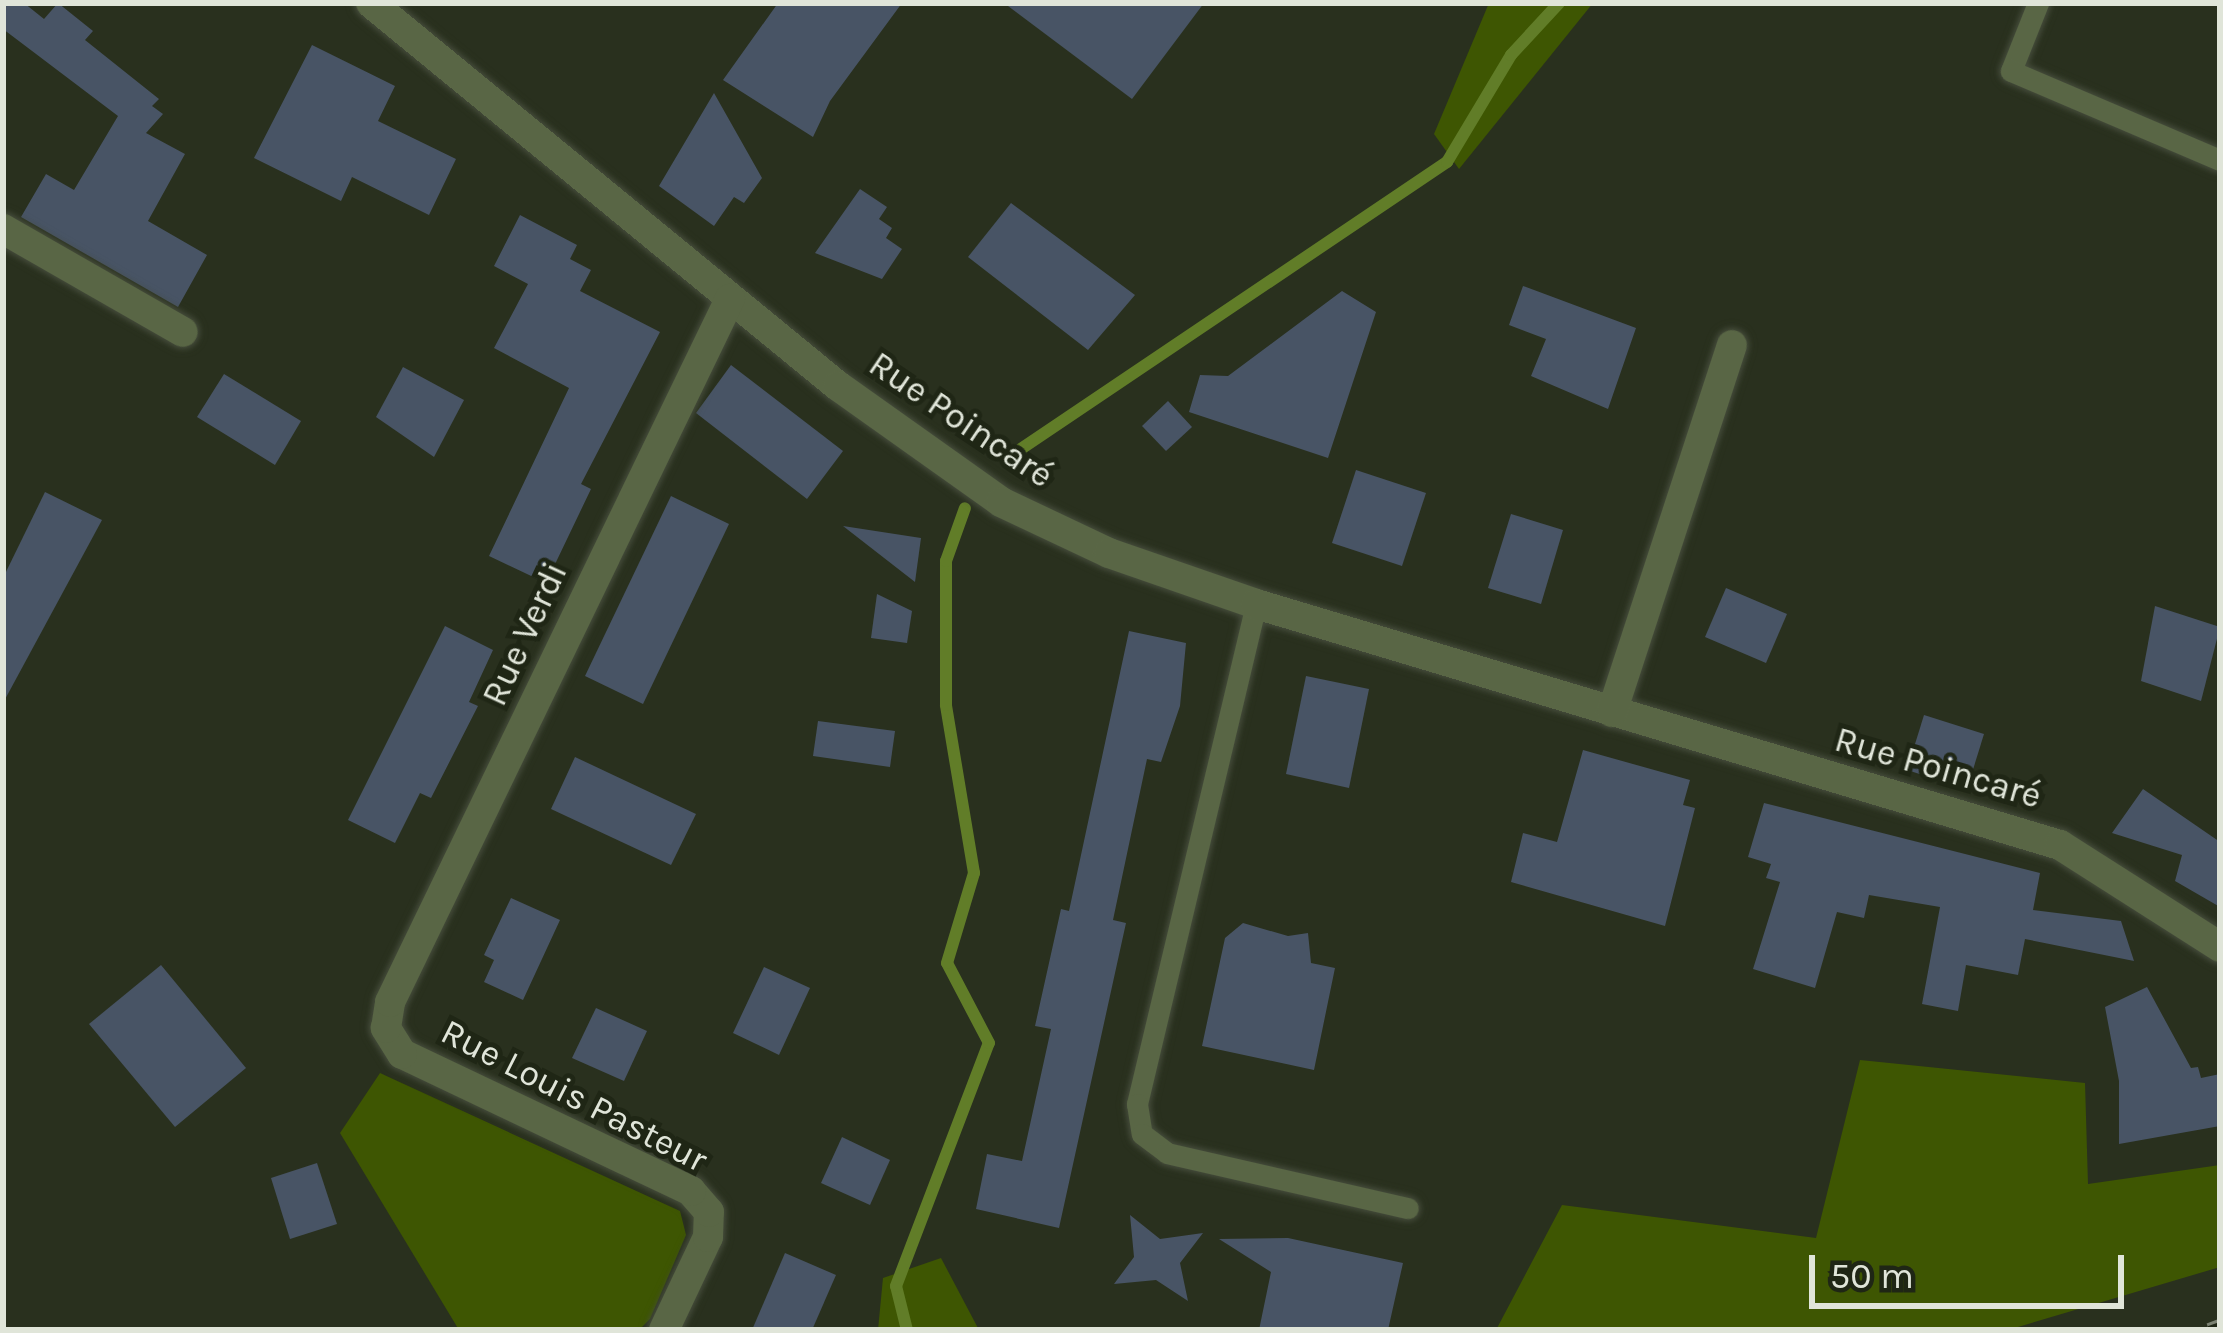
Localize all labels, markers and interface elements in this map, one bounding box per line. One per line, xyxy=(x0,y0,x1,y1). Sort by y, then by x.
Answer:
street label: Rue Poincaré xyxy=(861,343,1061,497)
street label: Rue Verdi xyxy=(473,555,577,713)
street label: Rue Poincaré xyxy=(1830,718,2046,818)
street label: Rue Louis Pasteur xyxy=(434,1010,714,1182)
scale bar xyxy=(1815,1231,2130,1305)
text: 50 m xyxy=(1830,1255,1914,1297)

